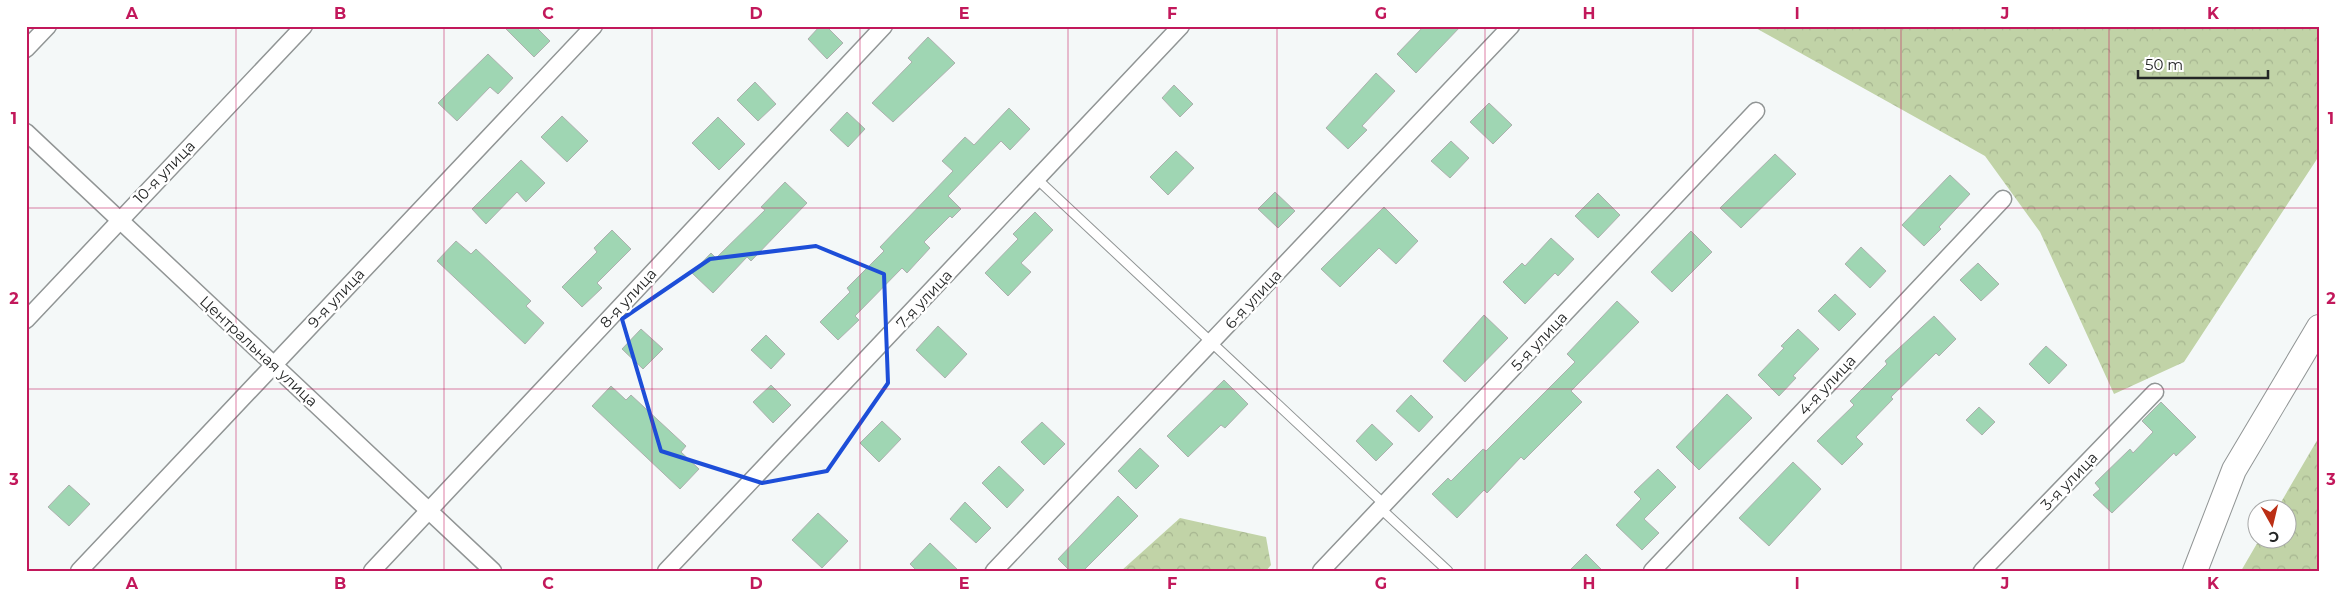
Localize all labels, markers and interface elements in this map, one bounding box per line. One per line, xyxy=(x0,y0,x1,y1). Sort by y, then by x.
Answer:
text: A xyxy=(125,4,139,23)
text: B xyxy=(334,4,346,23)
text: C xyxy=(542,4,554,23)
text: D xyxy=(749,4,763,23)
text: E xyxy=(959,4,969,23)
text: F xyxy=(1167,4,1177,23)
text: G xyxy=(1375,4,1387,23)
text: H xyxy=(1583,4,1595,23)
text: I xyxy=(1794,4,1800,23)
text: J xyxy=(2000,4,2009,23)
text: K xyxy=(2207,4,2220,23)
scale bar xyxy=(2138,48,2268,80)
text: 50 m xyxy=(2145,55,2183,74)
text: 1 xyxy=(11,109,17,128)
text: 1 xyxy=(2328,109,2334,128)
street label: 10-я улица xyxy=(129,136,199,208)
street label: 9-я улица xyxy=(304,264,368,332)
street label: 8-я улица xyxy=(596,264,660,332)
street label: 6-я улица xyxy=(1221,265,1285,333)
street label: 7-я улица xyxy=(892,266,956,332)
text: 2 xyxy=(9,289,19,308)
text: 2 xyxy=(2326,289,2336,308)
street label: Центральная улица xyxy=(196,291,322,411)
street label: 5-я улица xyxy=(1507,308,1571,374)
street label: 4-я улица xyxy=(1794,351,1860,419)
street label: 3-я улица xyxy=(2037,448,2101,514)
text: 3 xyxy=(8,470,19,489)
text: 3 xyxy=(2325,470,2336,489)
north arrow xyxy=(2248,500,2298,550)
text: С xyxy=(2268,527,2280,546)
text: A xyxy=(125,574,139,593)
text: B xyxy=(334,574,346,593)
text: C xyxy=(542,574,554,593)
text: D xyxy=(749,574,763,593)
text: E xyxy=(959,574,969,593)
text: F xyxy=(1167,574,1177,593)
text: G xyxy=(1375,574,1387,593)
text: H xyxy=(1583,574,1595,593)
text: I xyxy=(1794,574,1800,593)
text: J xyxy=(2000,574,2009,593)
text: K xyxy=(2207,574,2220,593)

